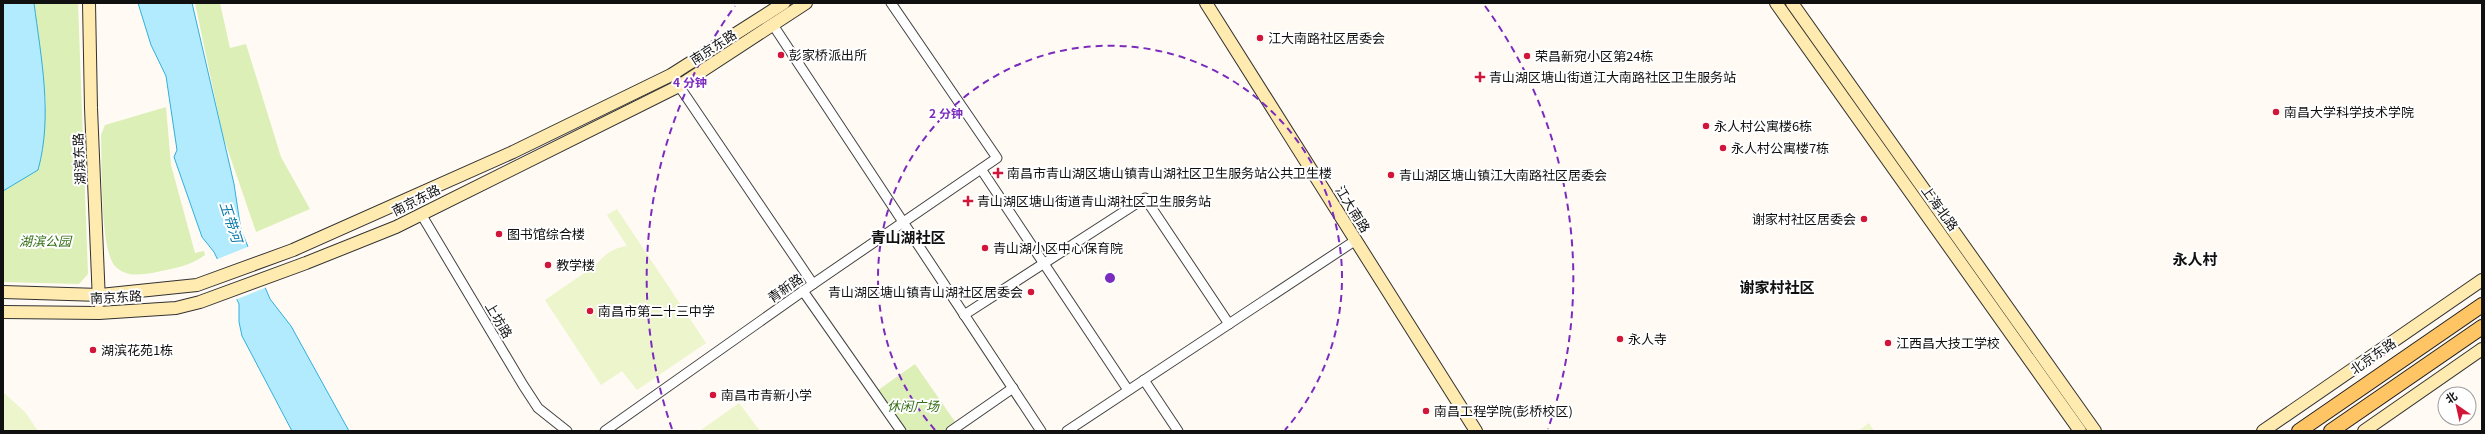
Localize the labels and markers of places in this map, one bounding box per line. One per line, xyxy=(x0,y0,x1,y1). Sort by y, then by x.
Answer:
place label: 江大南路社区居委会 xyxy=(1268,28,1385,47)
marker: 江大南路社区居委会 xyxy=(1255,33,1265,43)
place label: 彭家桥派出所 xyxy=(789,45,867,64)
place label: 荣昌新宛小区第24栋 xyxy=(1535,46,1653,65)
marker: 彭家桥派出所 xyxy=(776,50,786,60)
marker: 荣昌新宛小区第24栋 xyxy=(1522,51,1532,61)
place label: 青山湖区塘山街道江大南路社区卫生服务站 xyxy=(1489,67,1736,86)
marker: 青山湖区塘山街道江大南路社区卫生服务站 xyxy=(1474,71,1486,83)
place label: 南昌大学科学技术学院 xyxy=(2284,102,2414,121)
marker: 南昌大学科学技术学院 xyxy=(2271,107,2281,117)
place label: 永人村公寓楼6栋 xyxy=(1714,116,1812,135)
marker: 永人村公寓楼6栋 xyxy=(1701,121,1711,131)
place label: 永人村公寓楼7栋 xyxy=(1731,138,1829,157)
marker: 永人村公寓楼7栋 xyxy=(1718,143,1728,153)
place label: 南昌市青山湖区塘山镇青山湖社区卫生服务站公共卫生楼 xyxy=(1007,163,1332,182)
place label: 青山湖区塘山镇江大南路社区居委会 xyxy=(1399,165,1607,184)
marker: 南昌市青山湖区塘山镇青山湖社区卫生服务站公共卫生楼 xyxy=(992,167,1004,179)
marker: 青山湖区塘山镇江大南路社区居委会 xyxy=(1386,170,1396,180)
place label: 青山湖区塘山街道青山湖社区卫生服务站 xyxy=(977,191,1211,210)
marker: 青山湖区塘山街道青山湖社区卫生服务站 xyxy=(962,195,974,207)
place label: 谢家村社区居委会 xyxy=(1752,209,1856,228)
marker: 谢家村社区居委会 xyxy=(1859,214,1869,224)
place label: 图书馆综合楼 xyxy=(507,224,585,243)
marker: 图书馆综合楼 xyxy=(494,229,504,239)
place label: 青山湖小区中心保育院 xyxy=(993,238,1123,257)
marker: 青山湖小区中心保育院 xyxy=(980,243,990,253)
place label: 教学楼 xyxy=(556,255,595,274)
marker: 教学楼 xyxy=(543,260,553,270)
centre of rings xyxy=(1103,271,1117,285)
place label: 青山湖区塘山镇青山湖社区居委会 xyxy=(828,282,1023,301)
marker: 青山湖区塘山镇青山湖社区居委会 xyxy=(1026,287,1036,297)
place label: 南昌市第二十三中学 xyxy=(598,301,715,320)
marker: 南昌市第二十三中学 xyxy=(585,306,595,316)
place label: 永人寺 xyxy=(1628,329,1667,348)
place label: 江西昌大技工学校 xyxy=(1896,333,2000,352)
marker: 永人寺 xyxy=(1615,334,1625,344)
marker: 江西昌大技工学校 xyxy=(1883,338,1893,348)
place label: 湖滨花苑1栋 xyxy=(101,340,173,359)
marker: 湖滨花苑1栋 xyxy=(88,345,98,355)
place label: 南昌市青新小学 xyxy=(721,385,812,404)
marker: 南昌市青新小学 xyxy=(708,390,718,400)
place label: 南昌工程学院(彭桥校区) xyxy=(1434,401,1573,420)
marker: 南昌工程学院(彭桥校区) xyxy=(1421,406,1431,416)

